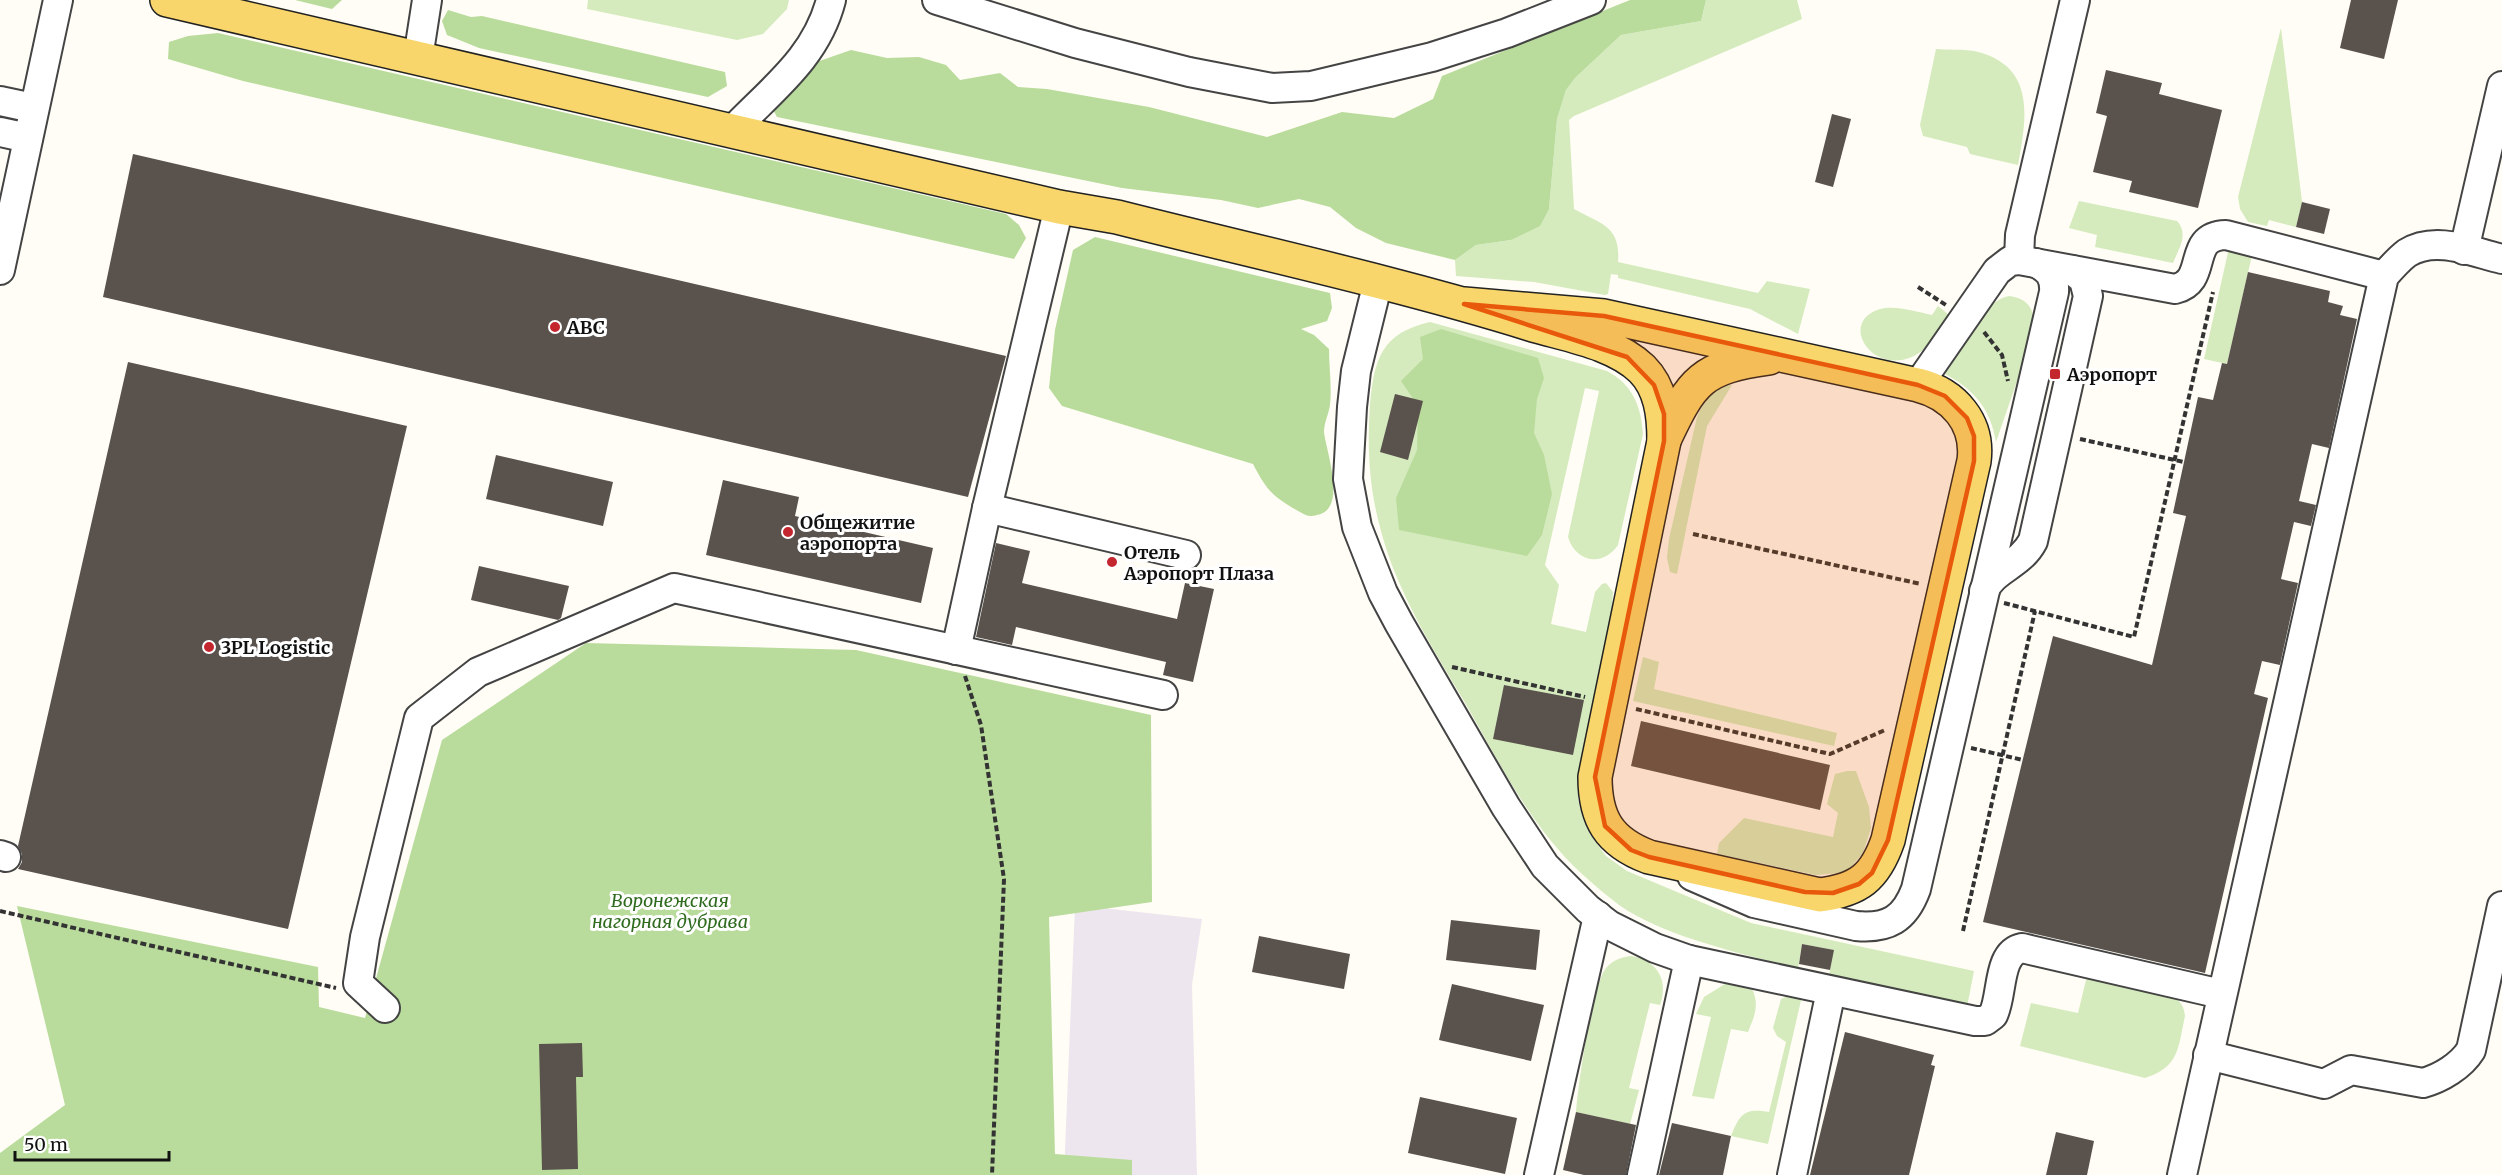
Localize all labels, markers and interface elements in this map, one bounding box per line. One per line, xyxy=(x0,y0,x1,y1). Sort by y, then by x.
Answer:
place label: ABC xyxy=(566,316,605,339)
marker: ABC xyxy=(548,320,562,334)
place label: Аэропорт xyxy=(2066,363,2157,386)
marker: Аэропорт xyxy=(2048,367,2062,381)
place label: Общежитие аэропорта xyxy=(800,511,915,555)
marker: Общежитие аэропорта xyxy=(781,525,795,539)
place label: Отель Аэропорт Плаза xyxy=(1123,541,1274,585)
marker: Отель Аэропорт Плаза xyxy=(1105,555,1119,569)
place label: 3PL Logistic xyxy=(221,636,330,659)
marker: 3PL Logistic xyxy=(202,640,216,654)
park label: Воронежская нагорная дубрава xyxy=(592,889,748,933)
scale bar xyxy=(15,1124,170,1162)
text: 50 m xyxy=(24,1133,68,1156)

